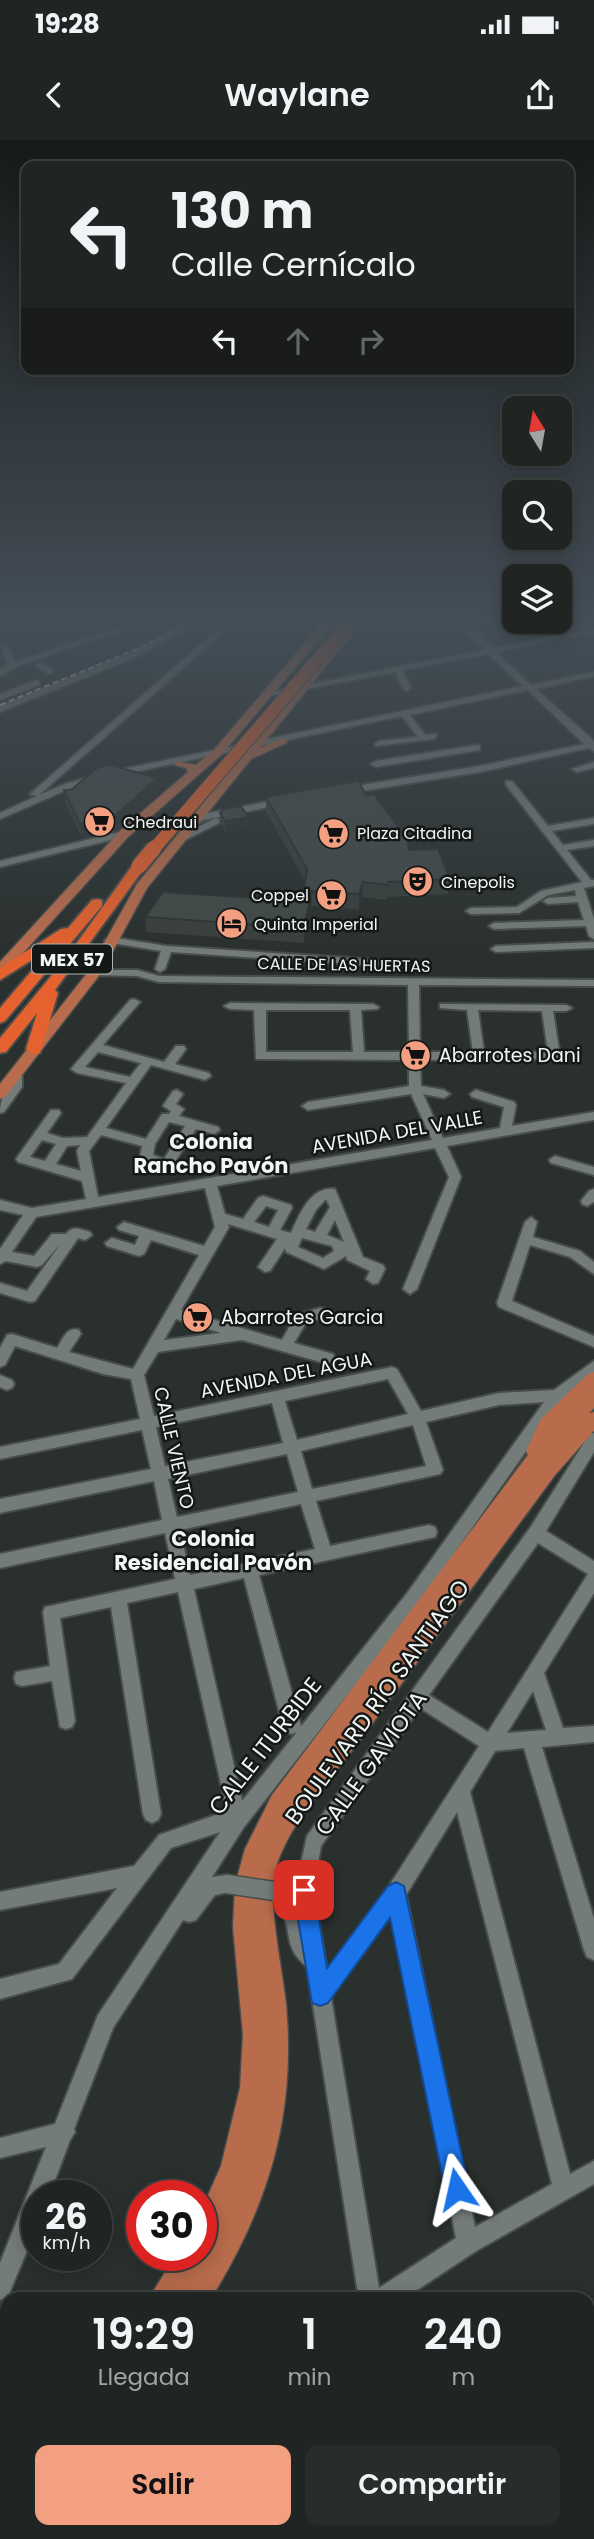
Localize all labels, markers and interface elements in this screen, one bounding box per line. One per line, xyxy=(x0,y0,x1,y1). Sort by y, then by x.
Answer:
text: 19:28 xyxy=(35,6,100,42)
text: Waylane xyxy=(224,72,370,117)
icon: back xyxy=(35,76,73,114)
icon: share xyxy=(521,76,559,114)
text: 130 m xyxy=(171,177,313,245)
icon: left xyxy=(56,189,147,280)
text: Calle Cernícalo xyxy=(171,242,416,287)
icon: left xyxy=(206,322,244,360)
icon: ahead xyxy=(279,322,317,360)
icon: right xyxy=(352,322,390,360)
north arrow xyxy=(502,396,572,466)
map controls xyxy=(502,396,572,634)
button: search xyxy=(502,480,572,550)
button: layers xyxy=(502,564,572,634)
supermarket icon: Chedraui xyxy=(83,805,117,839)
place label: Chedraui xyxy=(123,811,197,834)
supermarket icon: Plaza Citadina xyxy=(317,816,351,850)
place label: Plaza Citadina xyxy=(357,822,472,845)
theatre icon: Cinepolis xyxy=(401,865,435,899)
place label: Cinepolis xyxy=(441,871,515,894)
supermarket icon: Coppel xyxy=(315,878,349,912)
place label: Coppel xyxy=(251,884,309,907)
hotel icon: Quinta Imperial xyxy=(214,907,248,941)
place label: Quinta Imperial xyxy=(254,913,378,936)
road number: MEX 57 xyxy=(32,944,112,974)
street label: CALLE DE LAS HUERTAS xyxy=(257,952,431,978)
supermarket icon: Abarrotes Dani xyxy=(399,1038,433,1072)
place label: Abarrotes Dani xyxy=(439,1042,581,1069)
street label: AVENIDA DEL VALLE xyxy=(309,1104,485,1160)
district label: Colonia Rancho Pavón xyxy=(134,1127,288,1180)
supermarket icon: Abarrotes Garcia xyxy=(181,1300,215,1334)
place label: Abarrotes Garcia xyxy=(221,1304,383,1331)
street label: AVENIDA DEL AGUA xyxy=(198,1345,374,1405)
street label: CALLE VIENTO xyxy=(147,1384,201,1512)
district label: Colonia Residencial Pavón xyxy=(114,1524,312,1577)
street label: BOULEVARD RÍO SANTIAGO xyxy=(277,1573,477,1831)
street label: CALLE ITURBIDE xyxy=(201,1671,329,1821)
street label: CALLE GAVIOTA xyxy=(308,1684,434,1842)
pin xyxy=(274,1860,334,1920)
icon: arrive xyxy=(285,1871,323,1909)
position arrow xyxy=(420,2152,494,2226)
speed limit sign: 30 xyxy=(126,2180,217,2271)
text: 26 xyxy=(45,2192,88,2241)
text: km/h xyxy=(43,2230,90,2255)
text: 19:29 xyxy=(92,2305,195,2364)
text: 1 xyxy=(302,2305,317,2364)
text: 240 xyxy=(424,2305,503,2364)
text: Llegada xyxy=(98,2361,190,2393)
text: min xyxy=(287,2361,332,2393)
text: m xyxy=(451,2361,475,2393)
button: Salir xyxy=(35,2445,291,2525)
button: Compartir xyxy=(305,2445,560,2525)

